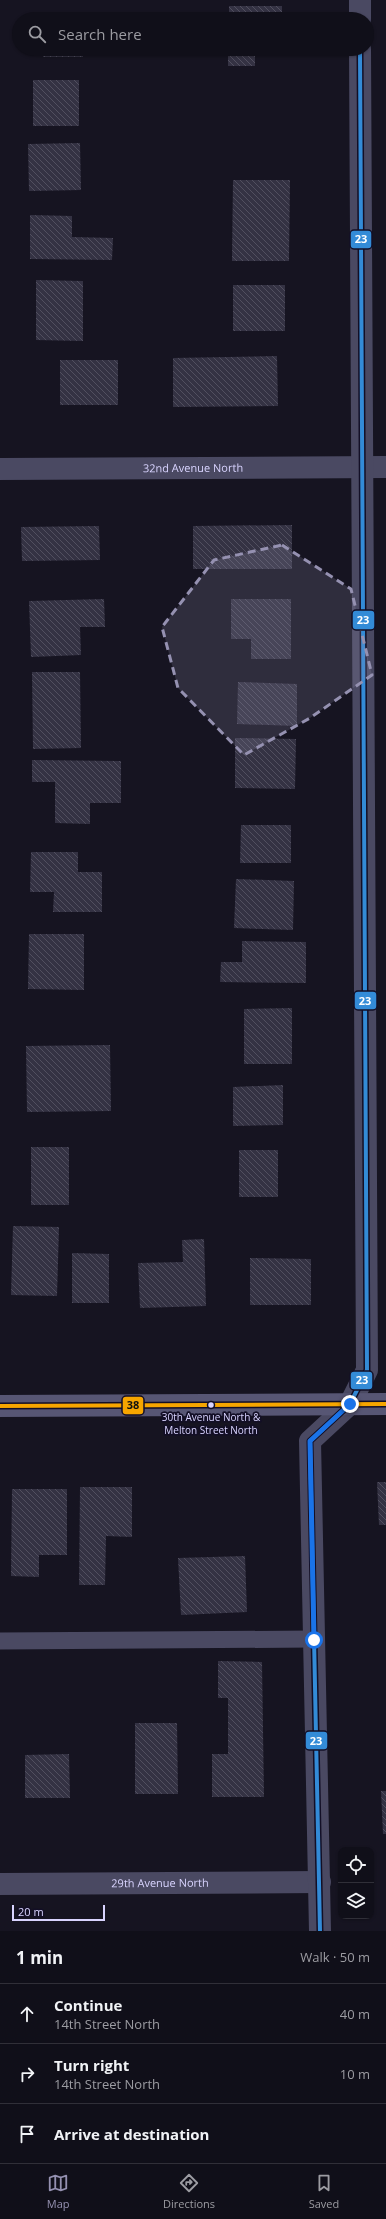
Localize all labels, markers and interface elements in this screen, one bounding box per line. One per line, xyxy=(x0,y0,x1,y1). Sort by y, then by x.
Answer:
search box xyxy=(12,12,374,56)
icon: search xyxy=(26,23,48,45)
text: Search here xyxy=(58,24,142,44)
line badge: 23 xyxy=(350,230,372,249)
text: 23 xyxy=(355,231,367,246)
street label: 32nd Avenue North xyxy=(143,460,243,475)
line badge: 23 xyxy=(352,610,375,630)
text: 23 xyxy=(357,612,369,627)
line badge: 23 xyxy=(354,991,377,1010)
text: 23 xyxy=(359,993,371,1008)
line badge: 23 xyxy=(350,1371,373,1390)
text: 23 xyxy=(356,1372,368,1387)
route end xyxy=(341,1395,359,1413)
line badge: 38 xyxy=(122,1396,144,1415)
text: 38 xyxy=(127,1397,139,1412)
marker: 30th Avenue North & Melton Street North xyxy=(206,1400,216,1410)
place label: 30th Avenue North & Melton Street North xyxy=(162,1410,261,1437)
route start xyxy=(305,1631,323,1649)
line badge: 23 xyxy=(305,1731,328,1750)
text: 23 xyxy=(310,1733,322,1748)
map controls xyxy=(338,1847,374,1919)
button: locate xyxy=(338,1847,374,1883)
street label: 29th Avenue North xyxy=(111,1875,209,1890)
button: layers xyxy=(338,1883,374,1919)
scale bar xyxy=(12,1903,105,1922)
text: 20 m xyxy=(18,1904,44,1919)
text: 1 min xyxy=(16,1946,63,1969)
text: Walk · 50 m xyxy=(300,1948,370,1966)
text: Continue xyxy=(54,1995,122,2015)
icon: ahead xyxy=(16,2003,38,2025)
text: 40 m xyxy=(340,2005,370,2023)
text: 14th Street North xyxy=(54,2015,160,2033)
text: Turn right xyxy=(54,2055,129,2075)
icon: right xyxy=(16,2063,38,2085)
text: 10 m xyxy=(340,2065,370,2083)
text: 14th Street North xyxy=(54,2075,160,2093)
icon: arrive xyxy=(16,2123,38,2145)
text: Arrive at destination xyxy=(54,2124,209,2144)
tab: Map xyxy=(47,2172,70,2211)
tab: Directions xyxy=(163,2172,215,2211)
tab: Saved xyxy=(309,2172,339,2211)

